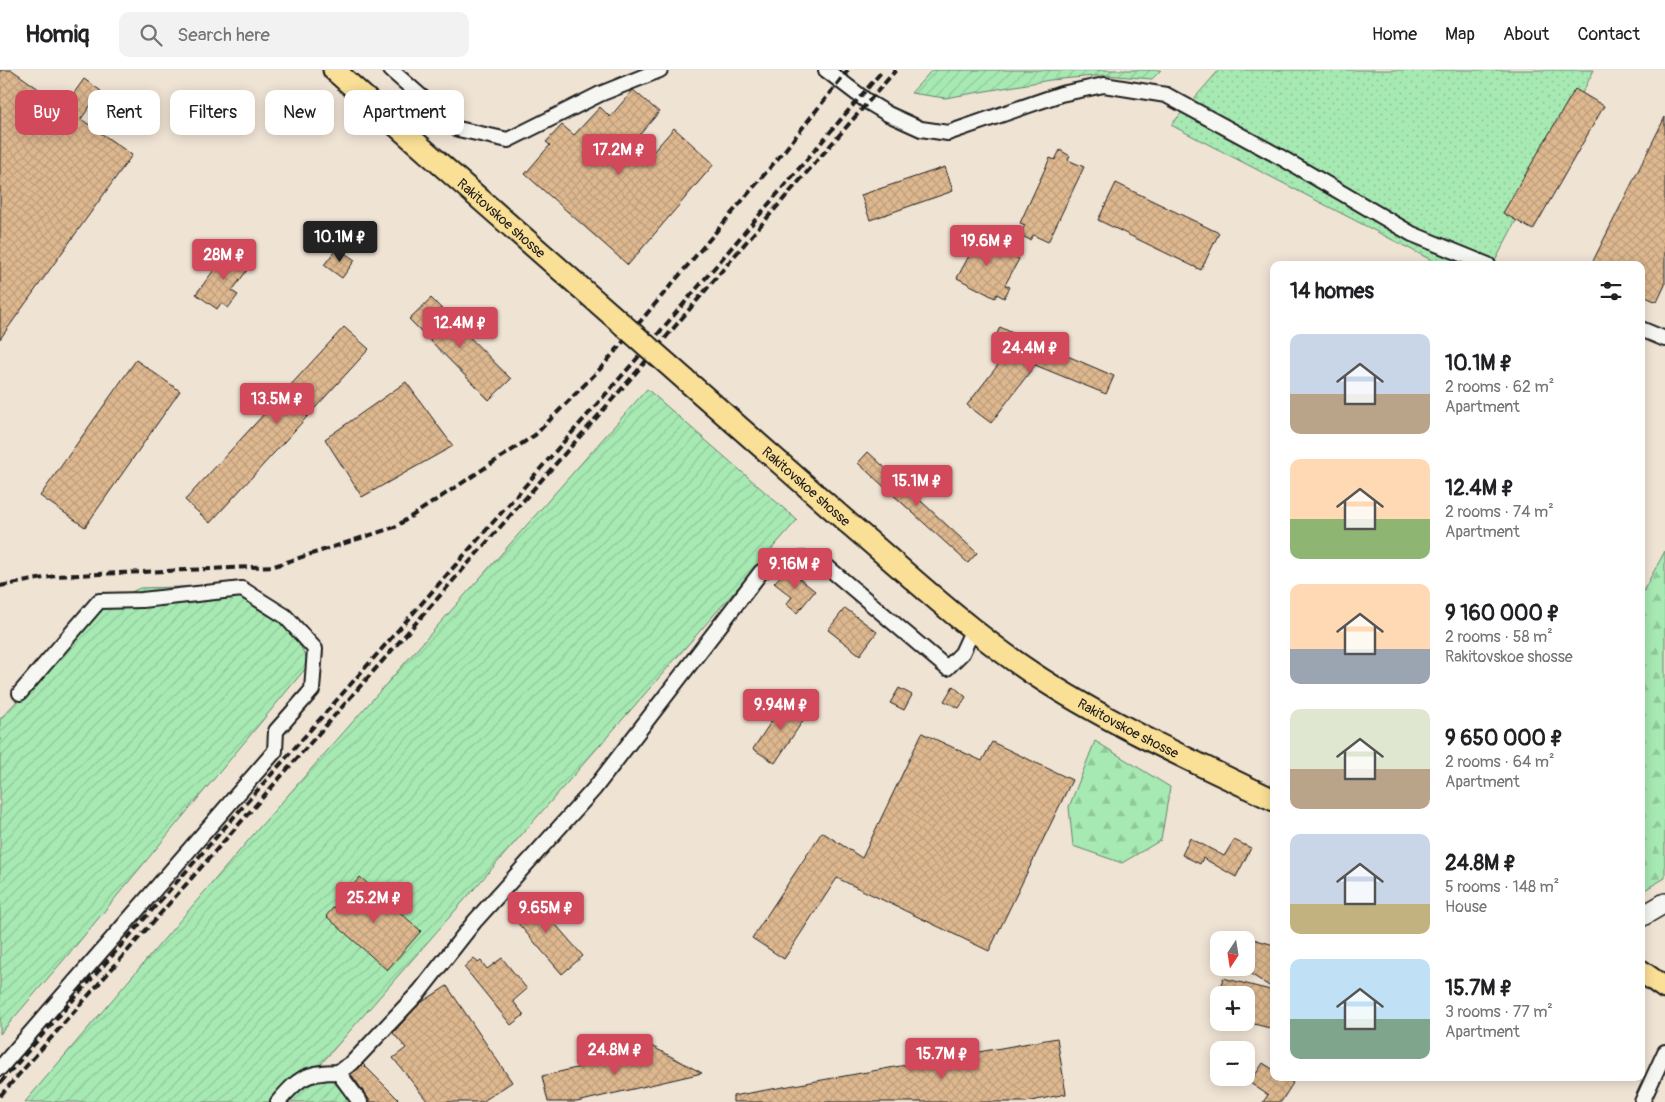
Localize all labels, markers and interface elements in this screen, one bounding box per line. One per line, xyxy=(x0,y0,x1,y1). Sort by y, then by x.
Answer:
search box xyxy=(119,12,469,57)
text: Homiq xyxy=(25,20,89,49)
icon: search xyxy=(137,21,165,49)
text: Search here xyxy=(177,23,270,47)
text: Home xyxy=(1372,23,1417,46)
text: Map xyxy=(1445,23,1475,46)
text: About xyxy=(1503,23,1549,46)
text: Contact xyxy=(1577,23,1640,46)
chip: Buy xyxy=(15,90,78,135)
chip: Rent xyxy=(88,90,160,135)
chip: Filters xyxy=(170,90,255,135)
chip: New xyxy=(265,90,334,135)
chip: Apartment xyxy=(344,90,464,135)
pin: 17.2M ₽ xyxy=(573,134,665,176)
text: 17.2M ₽ xyxy=(593,140,645,160)
street label: Rakitovskoe shosse xyxy=(454,175,549,261)
pin: 10.1M ₽ xyxy=(294,220,386,263)
pin: 19.6M ₽ xyxy=(941,224,1033,267)
text: 10.1M ₽ xyxy=(314,227,366,247)
text: 19.6M ₽ xyxy=(961,231,1013,251)
pin: 28M ₽ xyxy=(189,238,259,281)
text: 28M ₽ xyxy=(203,245,245,265)
icon: filters xyxy=(1597,277,1625,305)
text: 14 homes xyxy=(1290,278,1374,305)
pin: 12.4M ₽ xyxy=(414,306,506,349)
text: 12.4M ₽ xyxy=(434,313,486,333)
pin: 24.4M ₽ xyxy=(984,332,1076,374)
text: 24.4M ₽ xyxy=(1002,338,1058,358)
text: 10.1M ₽ xyxy=(1445,350,1513,377)
icon: home xyxy=(1330,354,1390,414)
text: 2 rooms · 62 m² xyxy=(1445,377,1554,397)
pin: 13.5M ₽ xyxy=(231,382,323,425)
text: 13.5M ₽ xyxy=(251,389,303,409)
text: Apartment xyxy=(1445,397,1520,417)
street label: Rakitovskoe shosse xyxy=(759,443,854,530)
pin: 15.1M ₽ xyxy=(871,464,963,507)
text: 15.1M ₽ xyxy=(892,471,942,491)
text: 12.4M ₽ xyxy=(1445,475,1514,502)
icon: home xyxy=(1330,479,1390,539)
text: 2 rooms · 74 m² xyxy=(1445,502,1554,522)
text: Apartment xyxy=(1445,522,1520,542)
pin: 9.16M ₽ xyxy=(749,548,841,590)
text: 9.16M ₽ xyxy=(769,554,821,574)
text: 9 160 000 ₽ xyxy=(1445,600,1560,627)
icon: home xyxy=(1330,604,1390,664)
text: 2 rooms · 58 m² xyxy=(1445,627,1553,647)
text: Rakitovskoe shosse xyxy=(1445,647,1573,667)
pin: 9.94M ₽ xyxy=(735,688,827,731)
text: 9.94M ₽ xyxy=(754,695,808,715)
street label: Rakitovskoe shosse xyxy=(1075,695,1182,762)
text: 9 650 000 ₽ xyxy=(1445,725,1563,752)
icon: home xyxy=(1330,729,1390,789)
text: 2 rooms · 64 m² xyxy=(1445,752,1555,772)
text: Apartment xyxy=(1445,772,1520,792)
text: 24.8M ₽ xyxy=(1445,850,1516,877)
icon: home xyxy=(1330,854,1390,914)
text: 5 rooms · 148 m² xyxy=(1445,877,1559,897)
pin: 25.2M ₽ xyxy=(328,882,420,924)
text: 25.2M ₽ xyxy=(347,888,401,908)
pin: 9.65M ₽ xyxy=(500,892,592,934)
text: House xyxy=(1445,897,1487,917)
text: 9.65M ₽ xyxy=(519,898,573,918)
north arrow xyxy=(1210,931,1255,976)
map controls xyxy=(1210,931,1255,1086)
text: 15.7M ₽ xyxy=(1445,975,1513,1002)
icon: home xyxy=(1330,979,1390,1039)
button: + xyxy=(1210,986,1255,1031)
text: 3 rooms · 77 m² xyxy=(1445,1002,1553,1022)
text: Apartment xyxy=(1445,1022,1520,1042)
pin: 24.8M ₽ xyxy=(569,1034,661,1076)
pin: 15.7M ₽ xyxy=(896,1038,988,1080)
text: 24.8M ₽ xyxy=(588,1040,642,1060)
button: − xyxy=(1210,1041,1255,1086)
text: 15.7M ₽ xyxy=(916,1044,968,1064)

